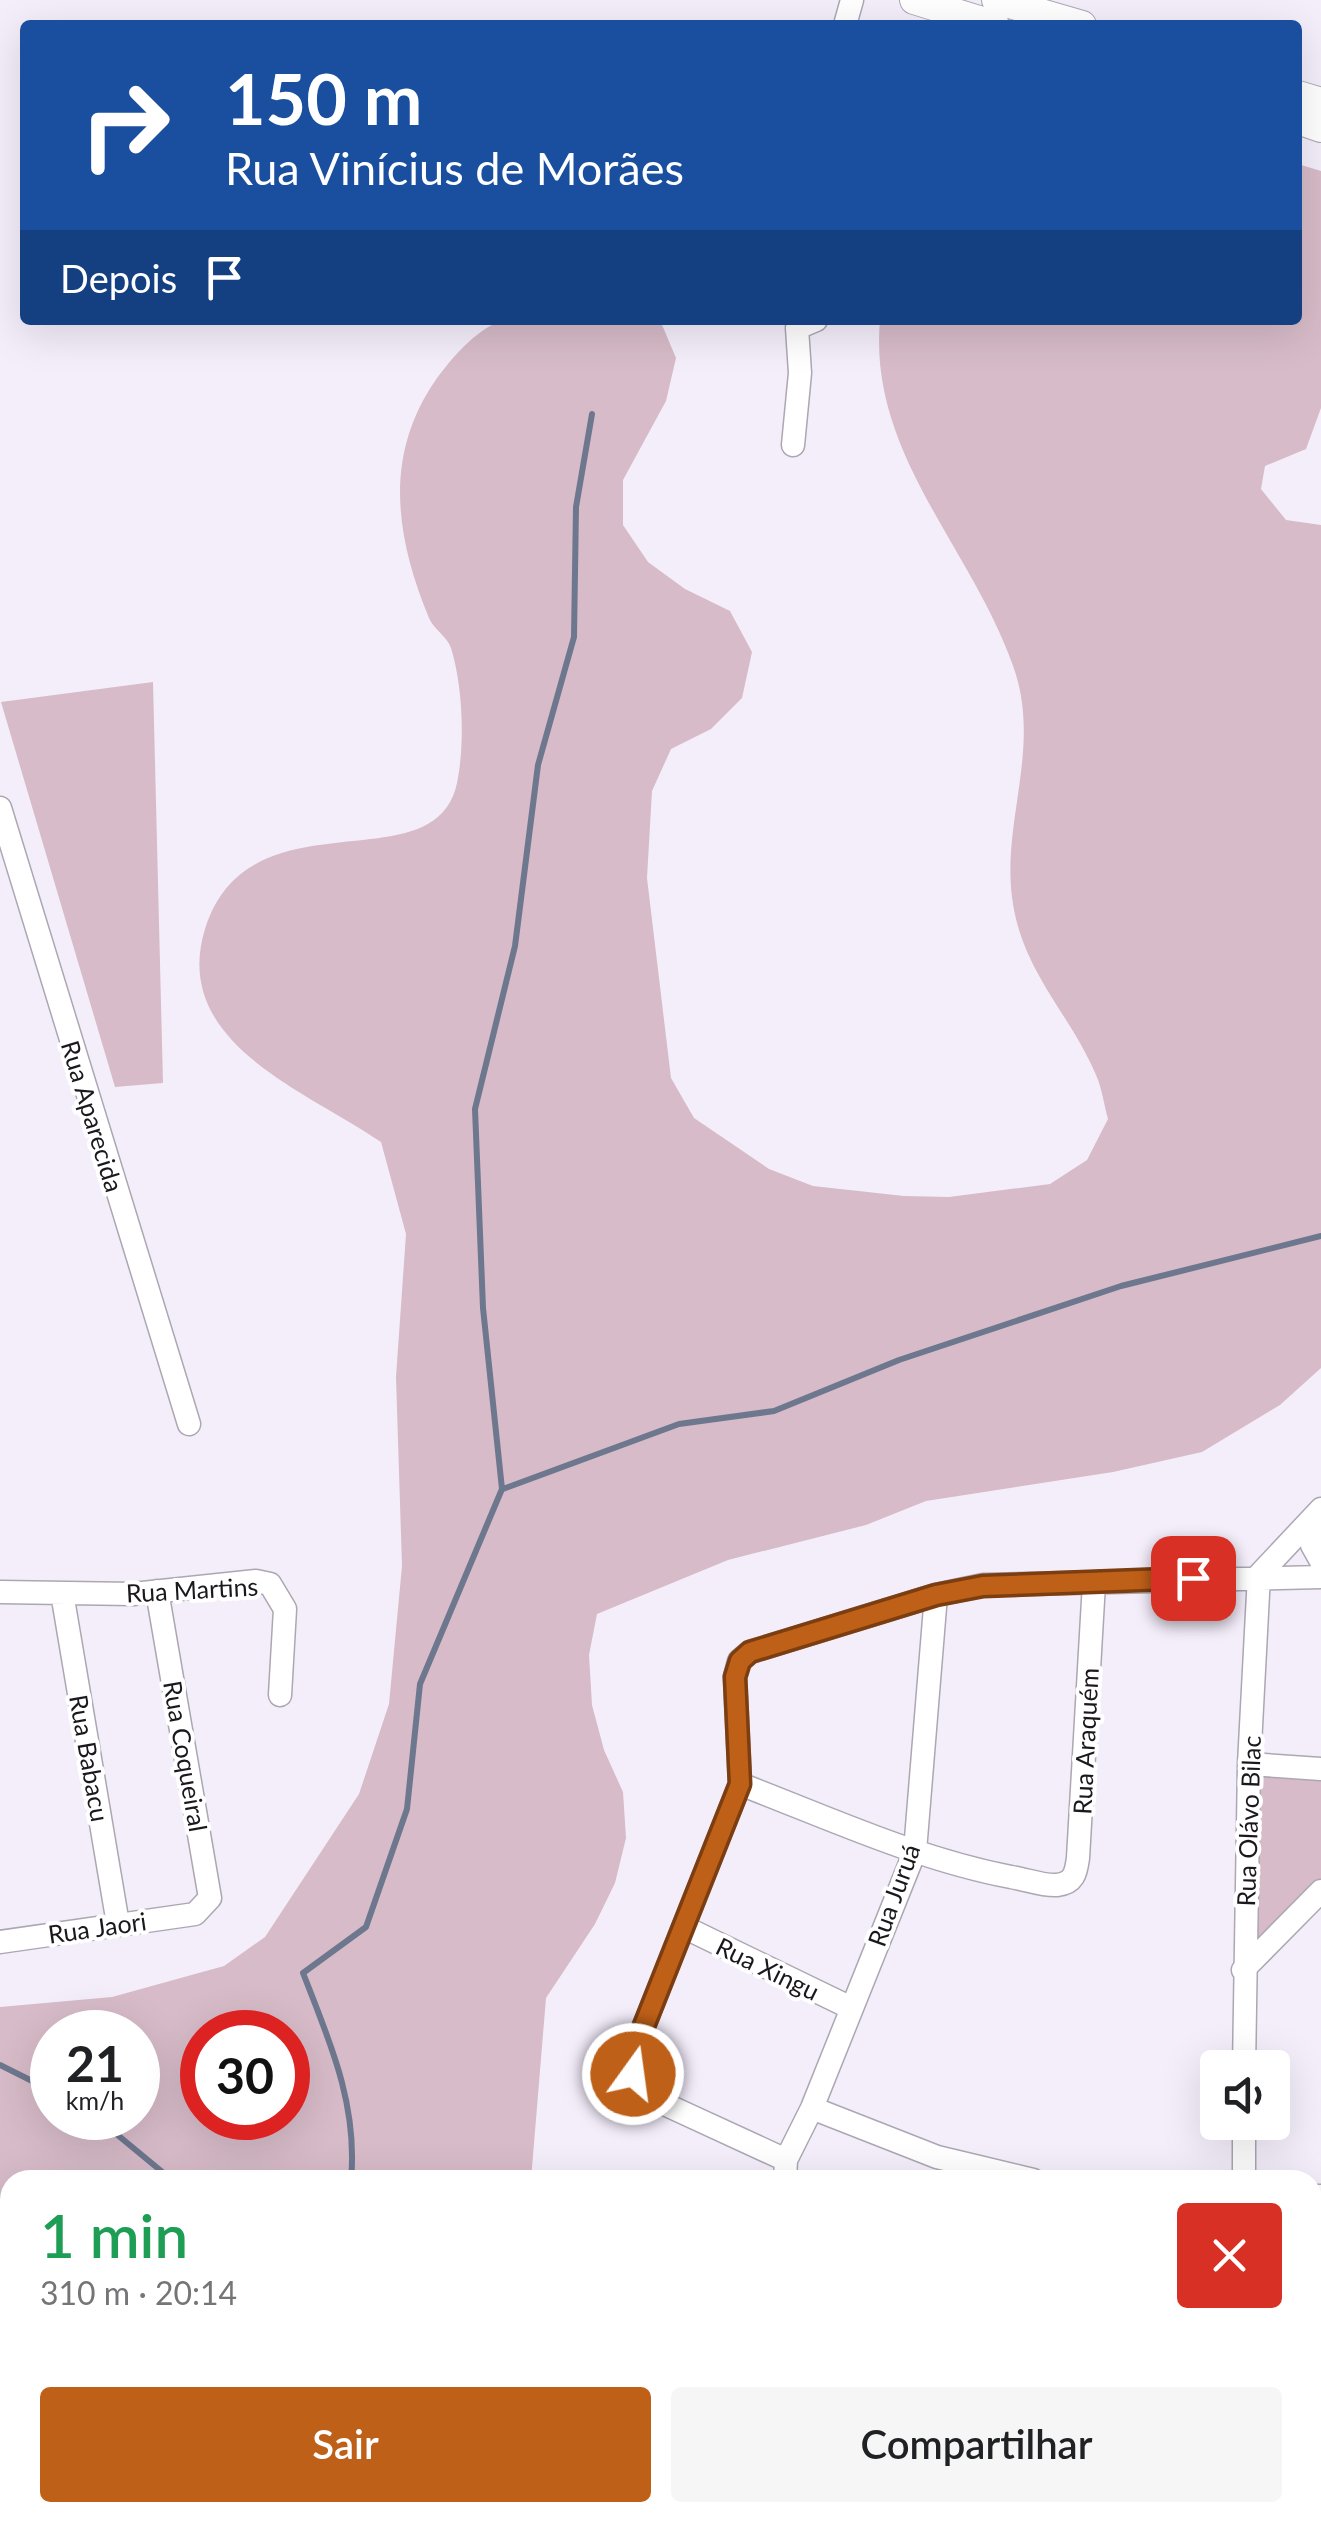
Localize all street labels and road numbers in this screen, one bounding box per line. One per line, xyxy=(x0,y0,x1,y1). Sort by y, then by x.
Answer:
street label: Rua Aparecida xyxy=(56,1037,130,1195)
street label: Rua Martins xyxy=(125,1571,259,1607)
street label: Rua Araquém xyxy=(1066,1667,1104,1815)
street label: Rua Coqueiral xyxy=(158,1678,214,1834)
street label: Rua Babacu xyxy=(64,1692,116,1824)
street label: Rua Olávo Bilac xyxy=(1230,1735,1266,1907)
street label: Rua Juruá xyxy=(861,1840,925,1950)
street label: Rua Jaori xyxy=(46,1905,148,1949)
street label: Rua Xingu xyxy=(712,1930,824,2006)

